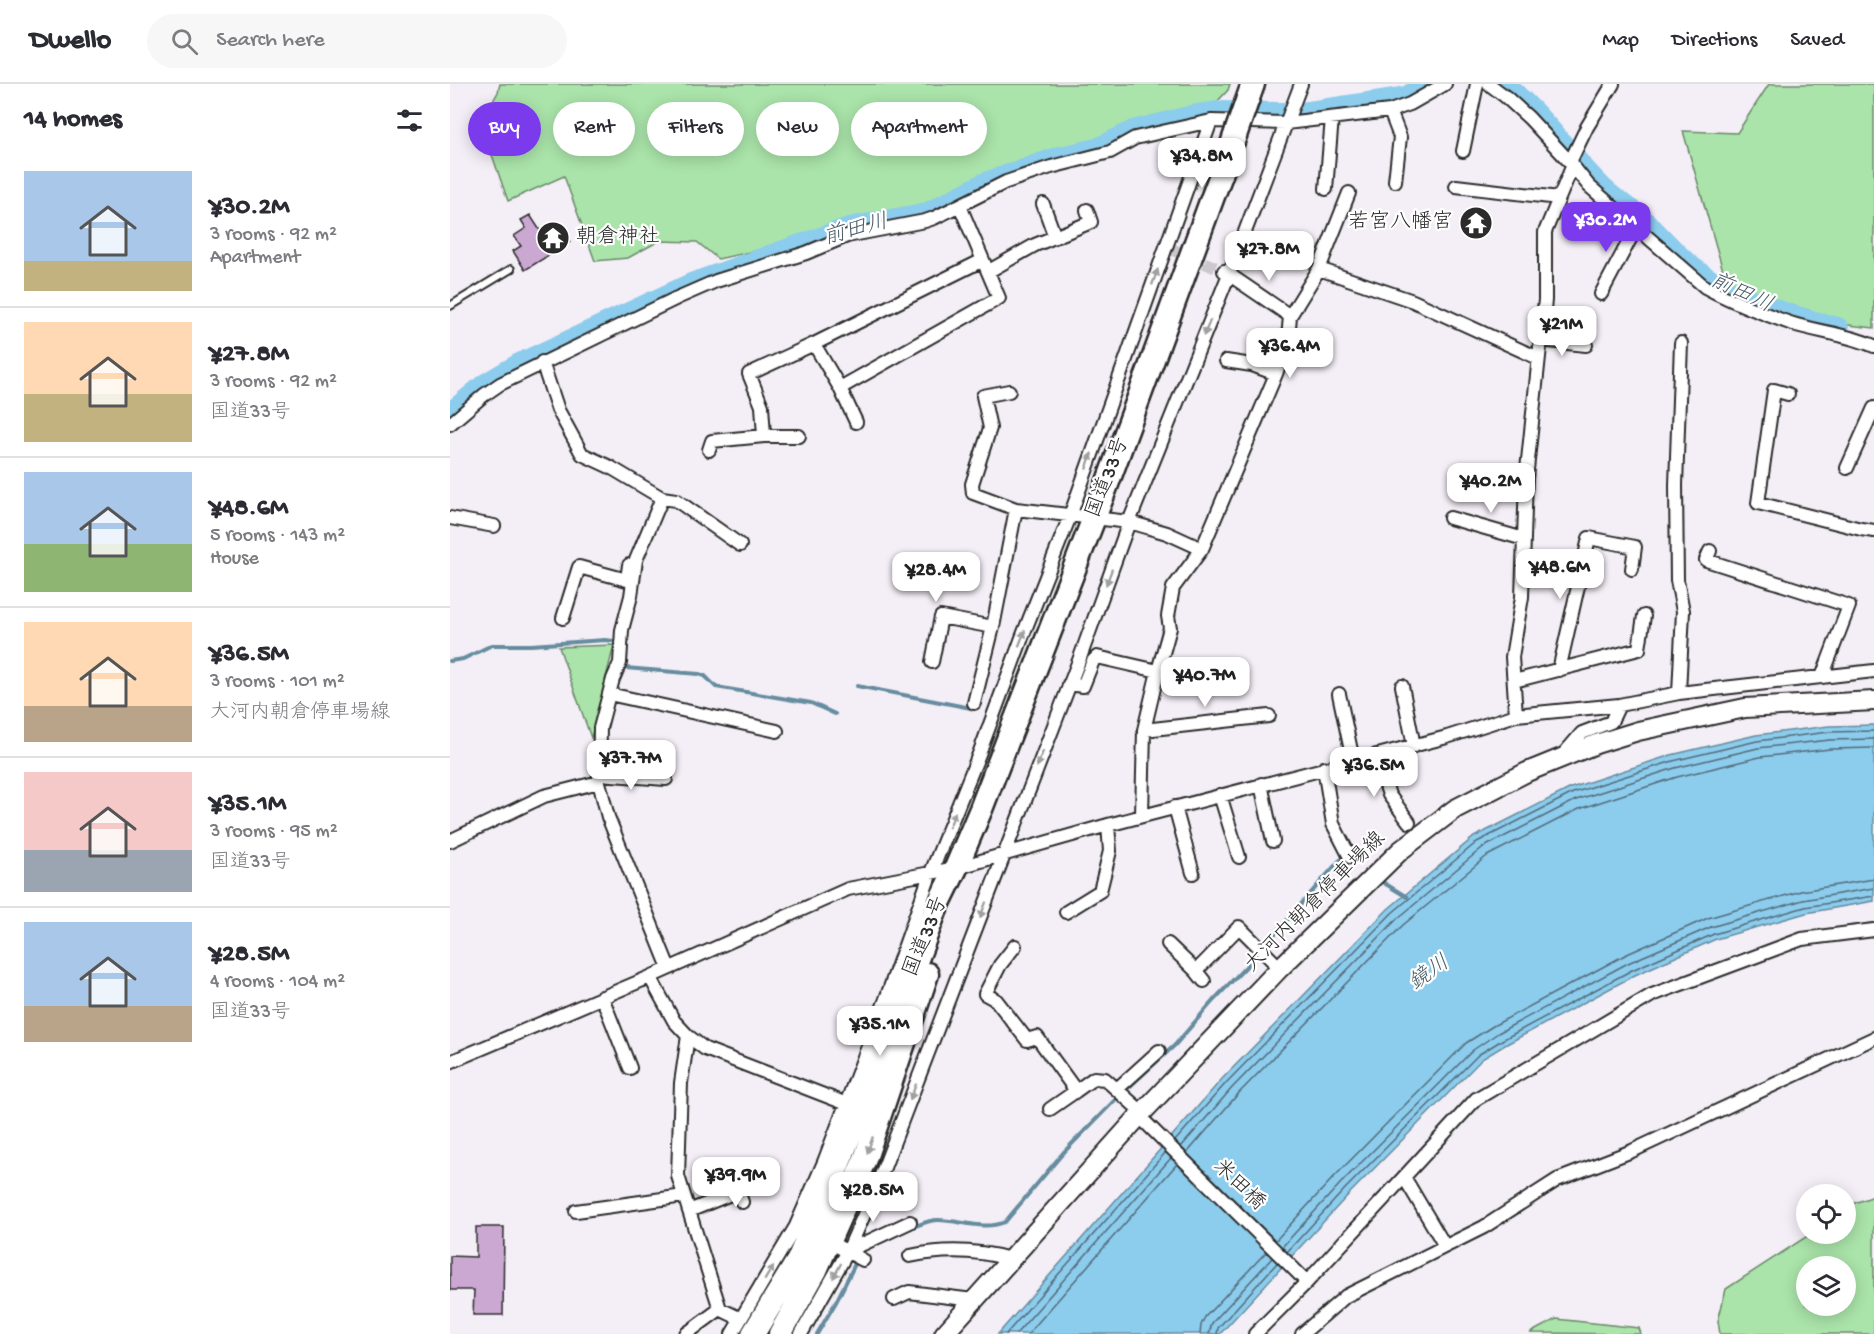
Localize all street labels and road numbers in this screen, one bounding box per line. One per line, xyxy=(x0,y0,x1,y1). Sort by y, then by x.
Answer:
street label: 国道33号 xyxy=(1081,434,1136,522)
street label: 大河内朝倉停車場線 xyxy=(1239,826,1392,979)
street label: 国道33号 xyxy=(899,893,954,981)
street label: 米田橋 xyxy=(1207,1154,1270,1217)

